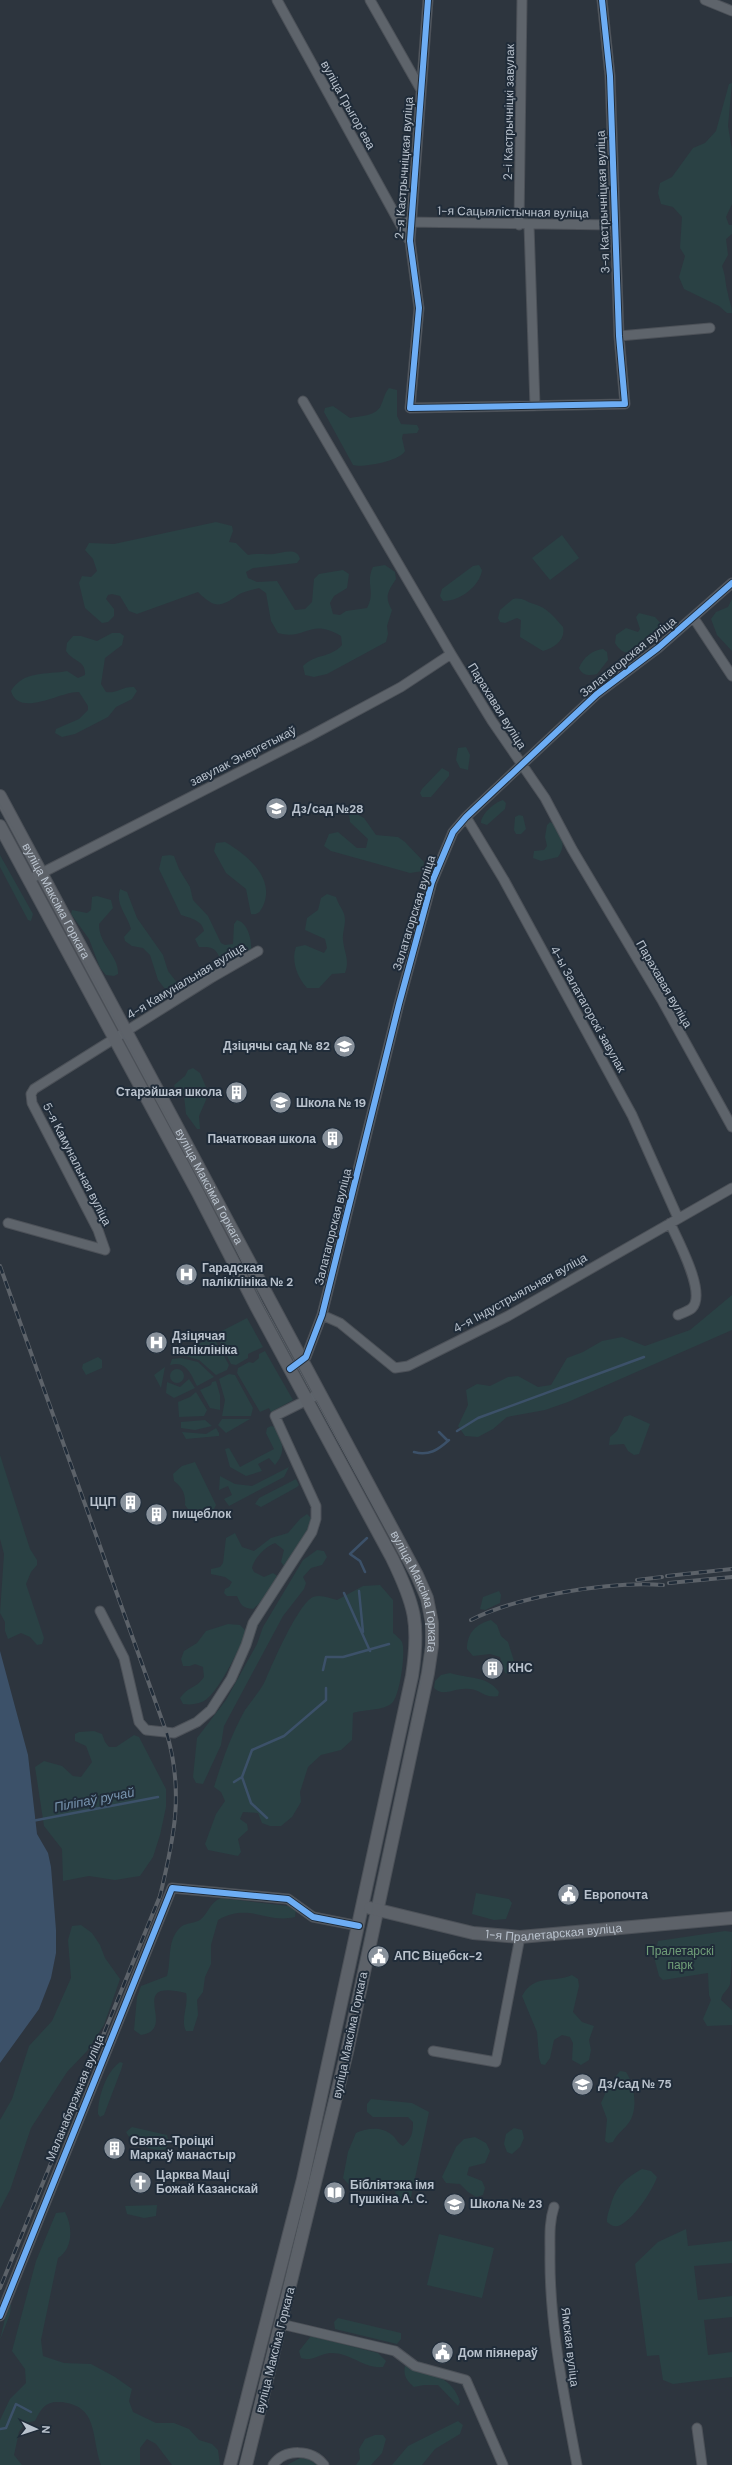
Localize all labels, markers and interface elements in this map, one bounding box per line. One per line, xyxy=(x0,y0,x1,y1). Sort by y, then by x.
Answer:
street label: 2-і Кастрычніцкі завулак xyxy=(500,43,518,180)
street label: вуліца Грыгорʼева xyxy=(317,58,379,152)
street label: 2-я Кастрычніцкая вуліца xyxy=(391,96,417,240)
street label: 3-я Кастрычніцкая вуліца xyxy=(592,130,613,274)
street label: 1-я Сацыялістычная вуліца xyxy=(437,203,589,221)
street label: Залатагорская вуліца xyxy=(576,613,680,701)
street label: Парахавая вуліца xyxy=(464,660,530,752)
street label: завулак Энергетыкаў xyxy=(187,722,299,790)
school or university icon: Дз/сад №28 xyxy=(264,796,290,822)
place label: Дз/сад №28 xyxy=(292,801,364,817)
street label: вуліца Максіма Горкага xyxy=(19,840,94,962)
street label: Залатагорская вуліца xyxy=(389,853,439,973)
street label: Парахавая вуліца xyxy=(632,937,696,1031)
street label: 4-я Камунальная вуліца xyxy=(124,939,249,1023)
street label: 4-ы Залатагорскі завулак xyxy=(546,943,630,1076)
school or university icon: Дзіцячы сад № 82 xyxy=(332,1033,358,1059)
place label: Дзіцячы сад № 82 xyxy=(223,1038,330,1054)
building icon: Старэйшая школа xyxy=(224,1079,250,1105)
place label: Старэйшая школа xyxy=(116,1084,222,1100)
school or university icon: Школа № 19 xyxy=(268,1090,294,1116)
place label: Школа № 19 xyxy=(296,1095,367,1111)
street label: 5-я Камунальная вуліца xyxy=(39,1100,115,1229)
street label: вуліца Максіма Горкага xyxy=(171,1126,247,1248)
building icon: Пачатковая школа xyxy=(319,1126,345,1152)
place label: Пачатковая школа xyxy=(207,1131,316,1147)
street label: Залатагорская вуліца xyxy=(311,1167,355,1287)
street label: 4-я Індустрыяльная вуліца xyxy=(450,1249,590,1337)
place label: Гарадская паліклініка № 2 xyxy=(202,1260,293,1290)
hospital icon: Гарадская паліклініка № 2 xyxy=(173,1262,199,1288)
place label: Дзіцячая паліклініка xyxy=(172,1328,238,1358)
hospital icon: Дзіцячая паліклініка xyxy=(144,1330,170,1356)
building icon: ЦЦП xyxy=(118,1489,144,1515)
place label: ЦЦП xyxy=(90,1494,116,1510)
building icon: пищеблок xyxy=(144,1501,170,1527)
place label: пищеблок xyxy=(172,1506,232,1522)
street label: вуліца Максіма Горкага xyxy=(387,1528,440,1654)
building icon: КНС xyxy=(480,1655,506,1681)
place label: КНС xyxy=(508,1660,533,1676)
water label: Піліпаў ручай xyxy=(52,1783,136,1816)
public building icon: Европочта xyxy=(555,1882,581,1908)
place label: Европочта xyxy=(584,1887,648,1903)
street label: 1-я Пралетарская вуліца xyxy=(485,1920,623,1945)
public building icon: АПС Віцебск-2 xyxy=(365,1943,391,1969)
park label: Пралетарскі парк xyxy=(646,1943,714,1973)
place label: АПС Віцебск-2 xyxy=(394,1948,482,1964)
street label: вуліца Максіма Горкага xyxy=(329,1970,371,2100)
street label: Маланабярэжная вуліца xyxy=(42,2032,108,2164)
school or university icon: Дз/сад № 75 xyxy=(569,2071,595,2097)
place label: Дз/сад № 75 xyxy=(598,2076,672,2092)
place label: Свята-Троіцкі Маркаў манастыр xyxy=(130,2133,236,2163)
building icon: Свята-Троіцкі Маркаў манастыр xyxy=(102,2135,128,2161)
place label: Царква Маці Божай Казанскай xyxy=(156,2167,258,2197)
church icon: Царква Маці Божай Казанскай xyxy=(128,2169,154,2195)
place label: Бібліятэка імя Пушкіна А. С. xyxy=(350,2177,434,2207)
library icon: Бібліятэка імя Пушкіна А. С. xyxy=(322,2179,348,2205)
school or university icon: Школа № 23 xyxy=(442,2191,468,2217)
place label: Школа № 23 xyxy=(470,2196,542,2212)
street label: вуліца Максіма Горкага xyxy=(252,2285,298,2415)
street label: Ямская вуліца xyxy=(557,2306,583,2388)
public building icon: Дом піянераў xyxy=(429,2340,455,2366)
place label: Дом піянераў xyxy=(458,2345,538,2361)
north arrow xyxy=(16,2409,56,2449)
text: N xyxy=(39,2425,53,2434)

